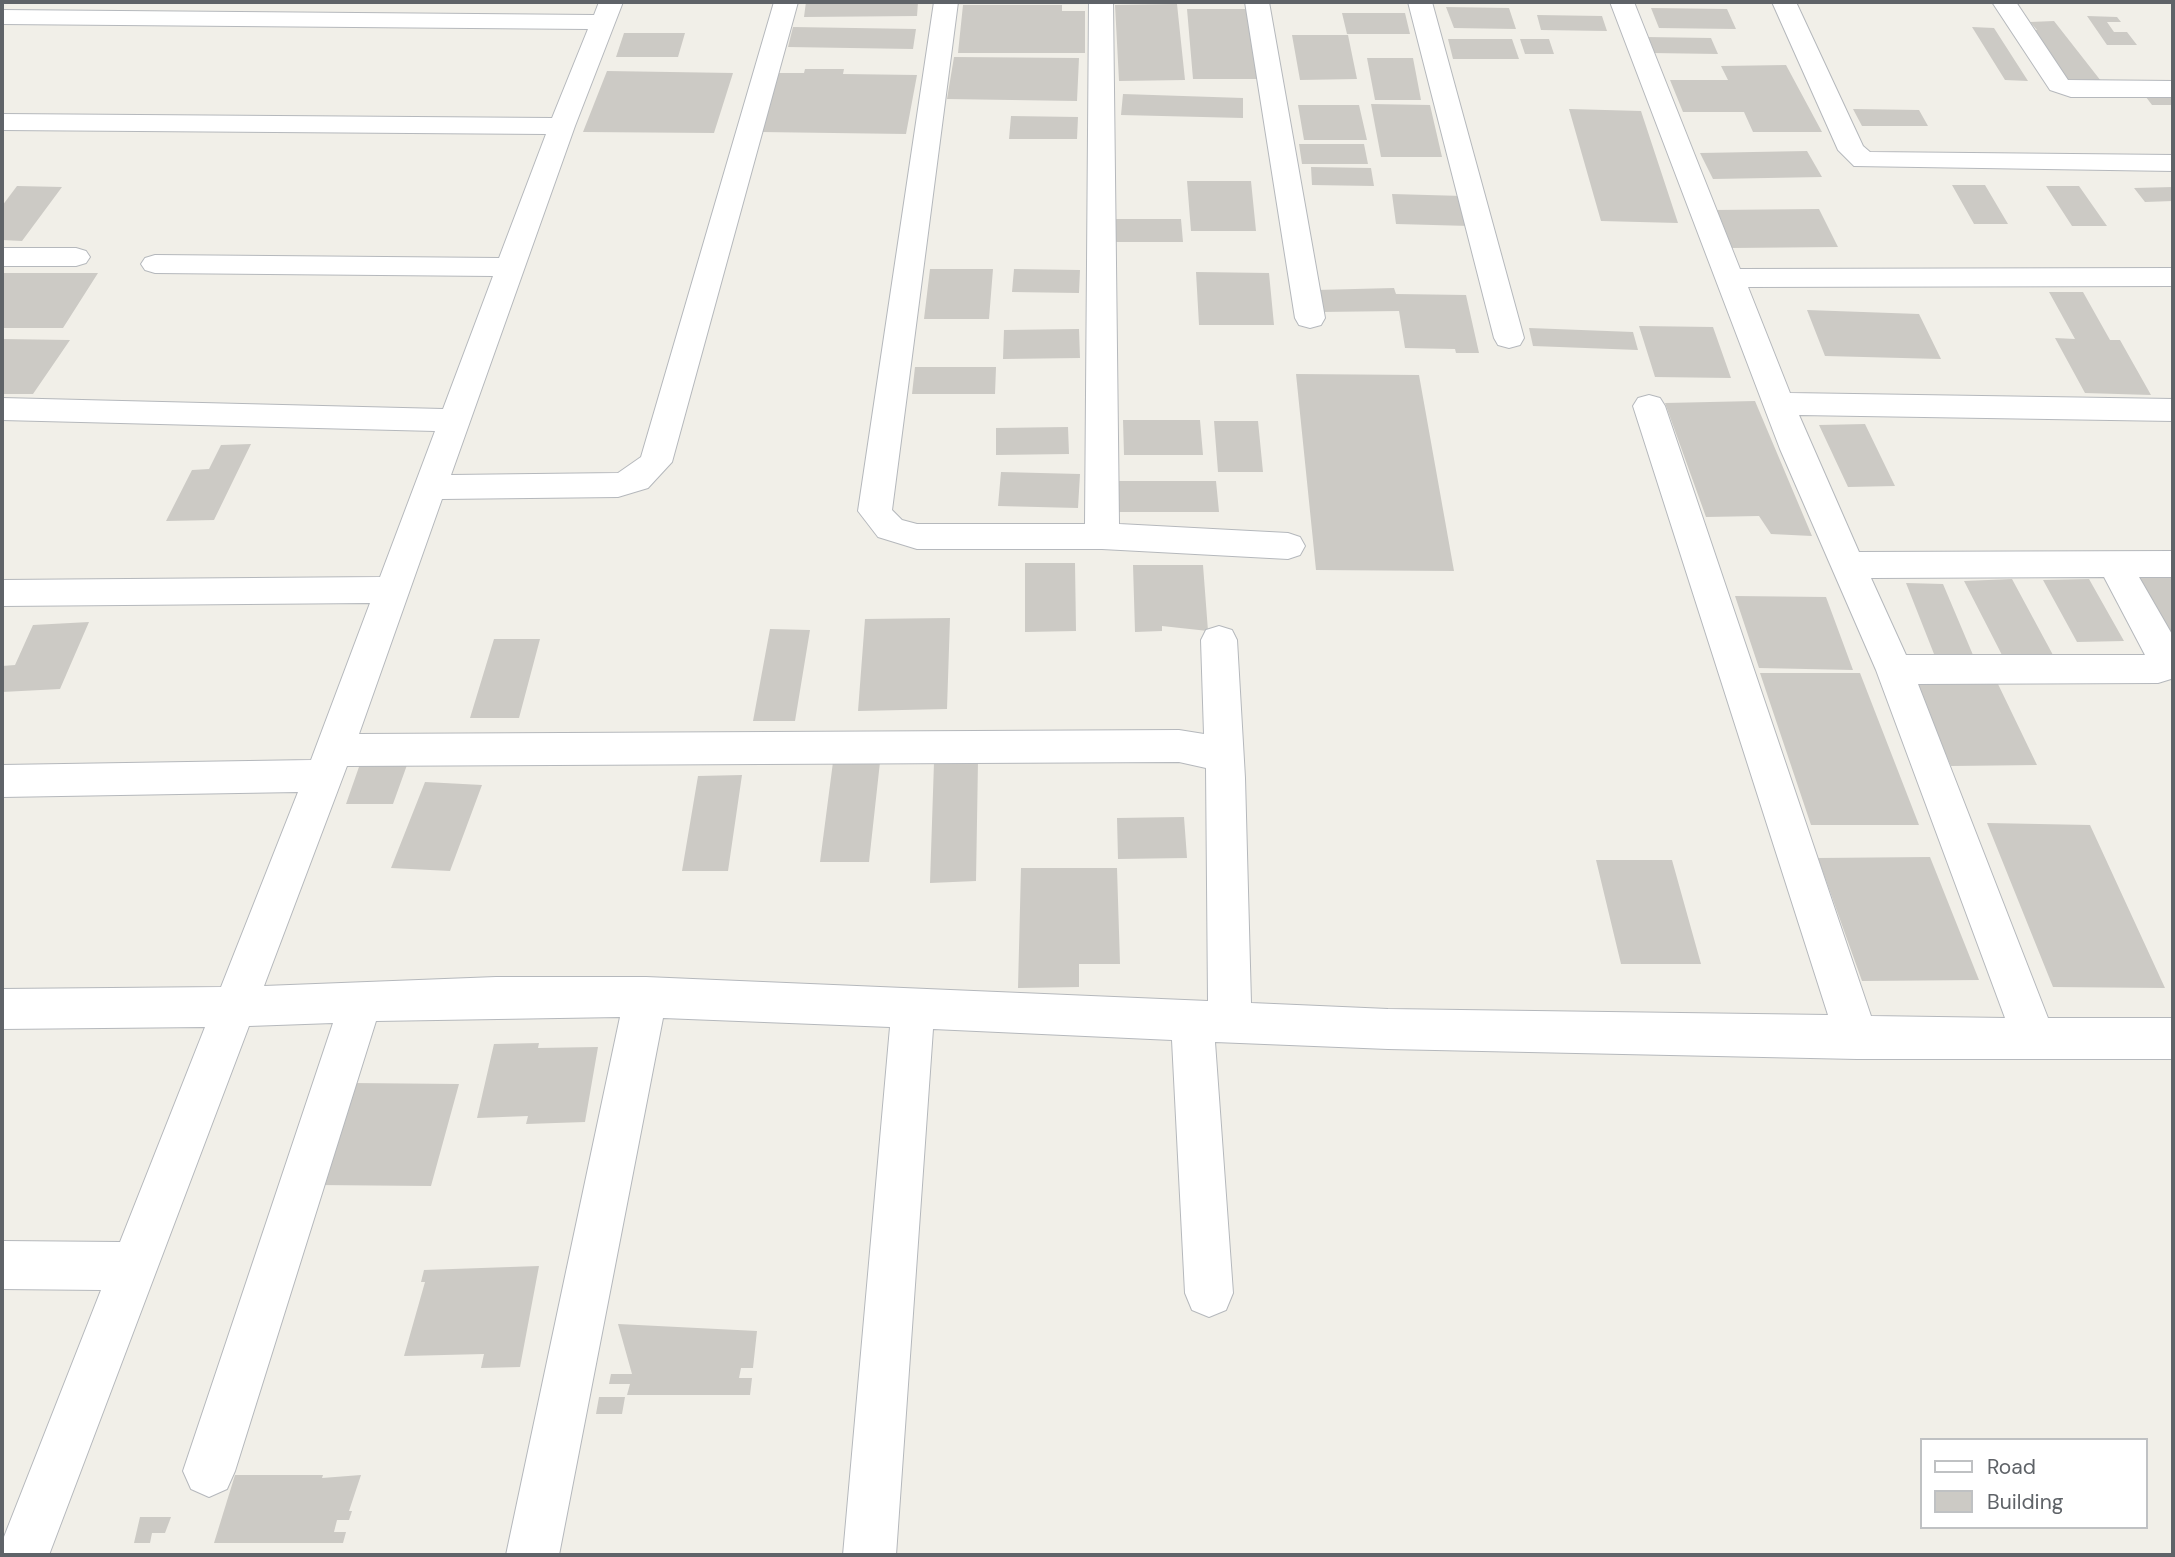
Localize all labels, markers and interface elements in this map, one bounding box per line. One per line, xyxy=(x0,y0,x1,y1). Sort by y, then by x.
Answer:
legend xyxy=(1920,1438,2147,1529)
text: Road xyxy=(1987,1453,2036,1481)
text: Building xyxy=(1987,1488,2063,1516)

